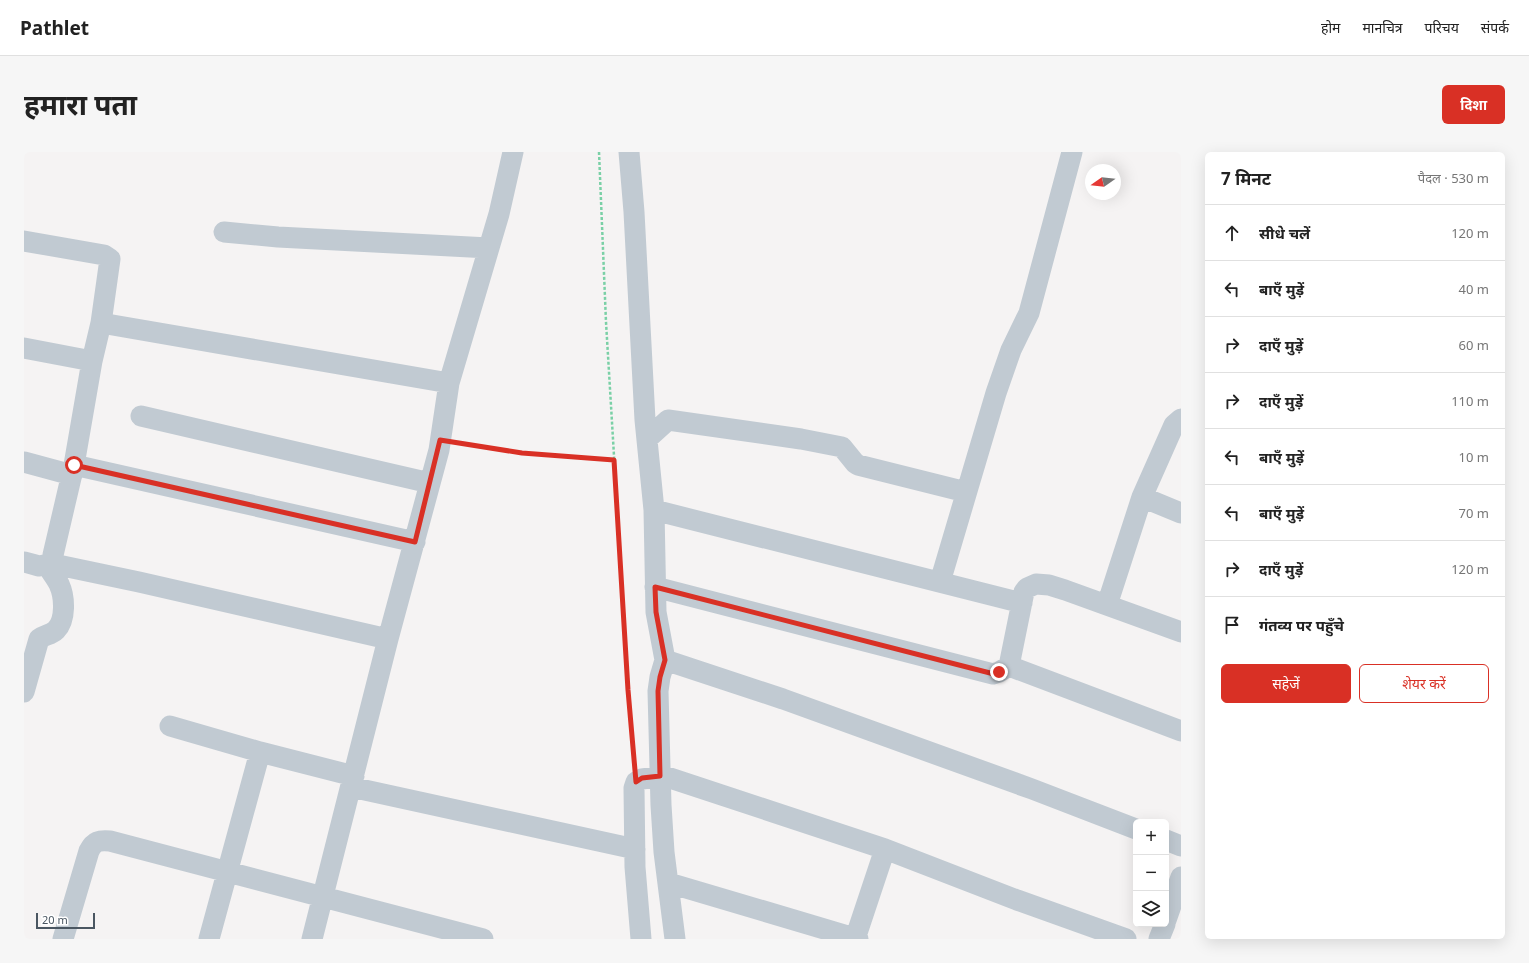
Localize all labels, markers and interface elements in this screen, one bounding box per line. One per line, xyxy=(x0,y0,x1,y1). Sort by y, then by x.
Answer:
text: Pathlet xyxy=(20,15,89,41)
text: होम xyxy=(1321,18,1340,37)
text: मानचित्र xyxy=(1362,18,1403,37)
text: परिचय xyxy=(1425,18,1459,37)
text: संपर्क xyxy=(1481,18,1509,37)
text: हमारा पता xyxy=(24,85,137,123)
button: दिशा xyxy=(1442,85,1505,124)
north arrow xyxy=(1085,164,1121,200)
text: 7 मिनट xyxy=(1221,167,1271,190)
text: पैदल · 530 m xyxy=(1418,169,1489,187)
icon: ahead xyxy=(1221,222,1243,244)
text: सीधे चलें xyxy=(1259,223,1310,243)
text: 120 m xyxy=(1451,224,1489,242)
icon: left xyxy=(1221,278,1243,300)
text: बाएँ मुड़ें xyxy=(1259,279,1304,299)
text: 40 m xyxy=(1459,280,1489,298)
icon: right xyxy=(1221,334,1243,356)
text: दाएँ मुड़ें xyxy=(1259,335,1303,355)
text: 60 m xyxy=(1459,336,1489,354)
icon: right xyxy=(1221,390,1243,412)
text: दाएँ मुड़ें xyxy=(1259,391,1303,411)
text: 110 m xyxy=(1451,392,1489,410)
icon: left xyxy=(1221,446,1243,468)
text: बाएँ मुड़ें xyxy=(1259,447,1304,467)
text: 10 m xyxy=(1459,448,1489,466)
route start xyxy=(65,456,83,474)
icon: left xyxy=(1221,502,1243,524)
text: बाएँ मुड़ें xyxy=(1259,503,1304,523)
text: 70 m xyxy=(1459,504,1489,522)
icon: right xyxy=(1221,558,1243,580)
text: दाएँ मुड़ें xyxy=(1259,559,1303,579)
text: 120 m xyxy=(1451,560,1489,578)
icon: arrive xyxy=(1221,614,1243,636)
text: गंतव्य पर पहुँचे xyxy=(1259,615,1344,635)
route end xyxy=(990,663,1008,681)
button: सहेजें xyxy=(1221,664,1351,703)
button: शेयर करें xyxy=(1359,664,1489,703)
map controls xyxy=(1133,819,1169,927)
button: + xyxy=(1133,819,1169,855)
button: − xyxy=(1133,855,1169,891)
button: layers xyxy=(1133,891,1169,927)
scale bar xyxy=(36,911,95,930)
text: 20 m xyxy=(42,912,68,927)

